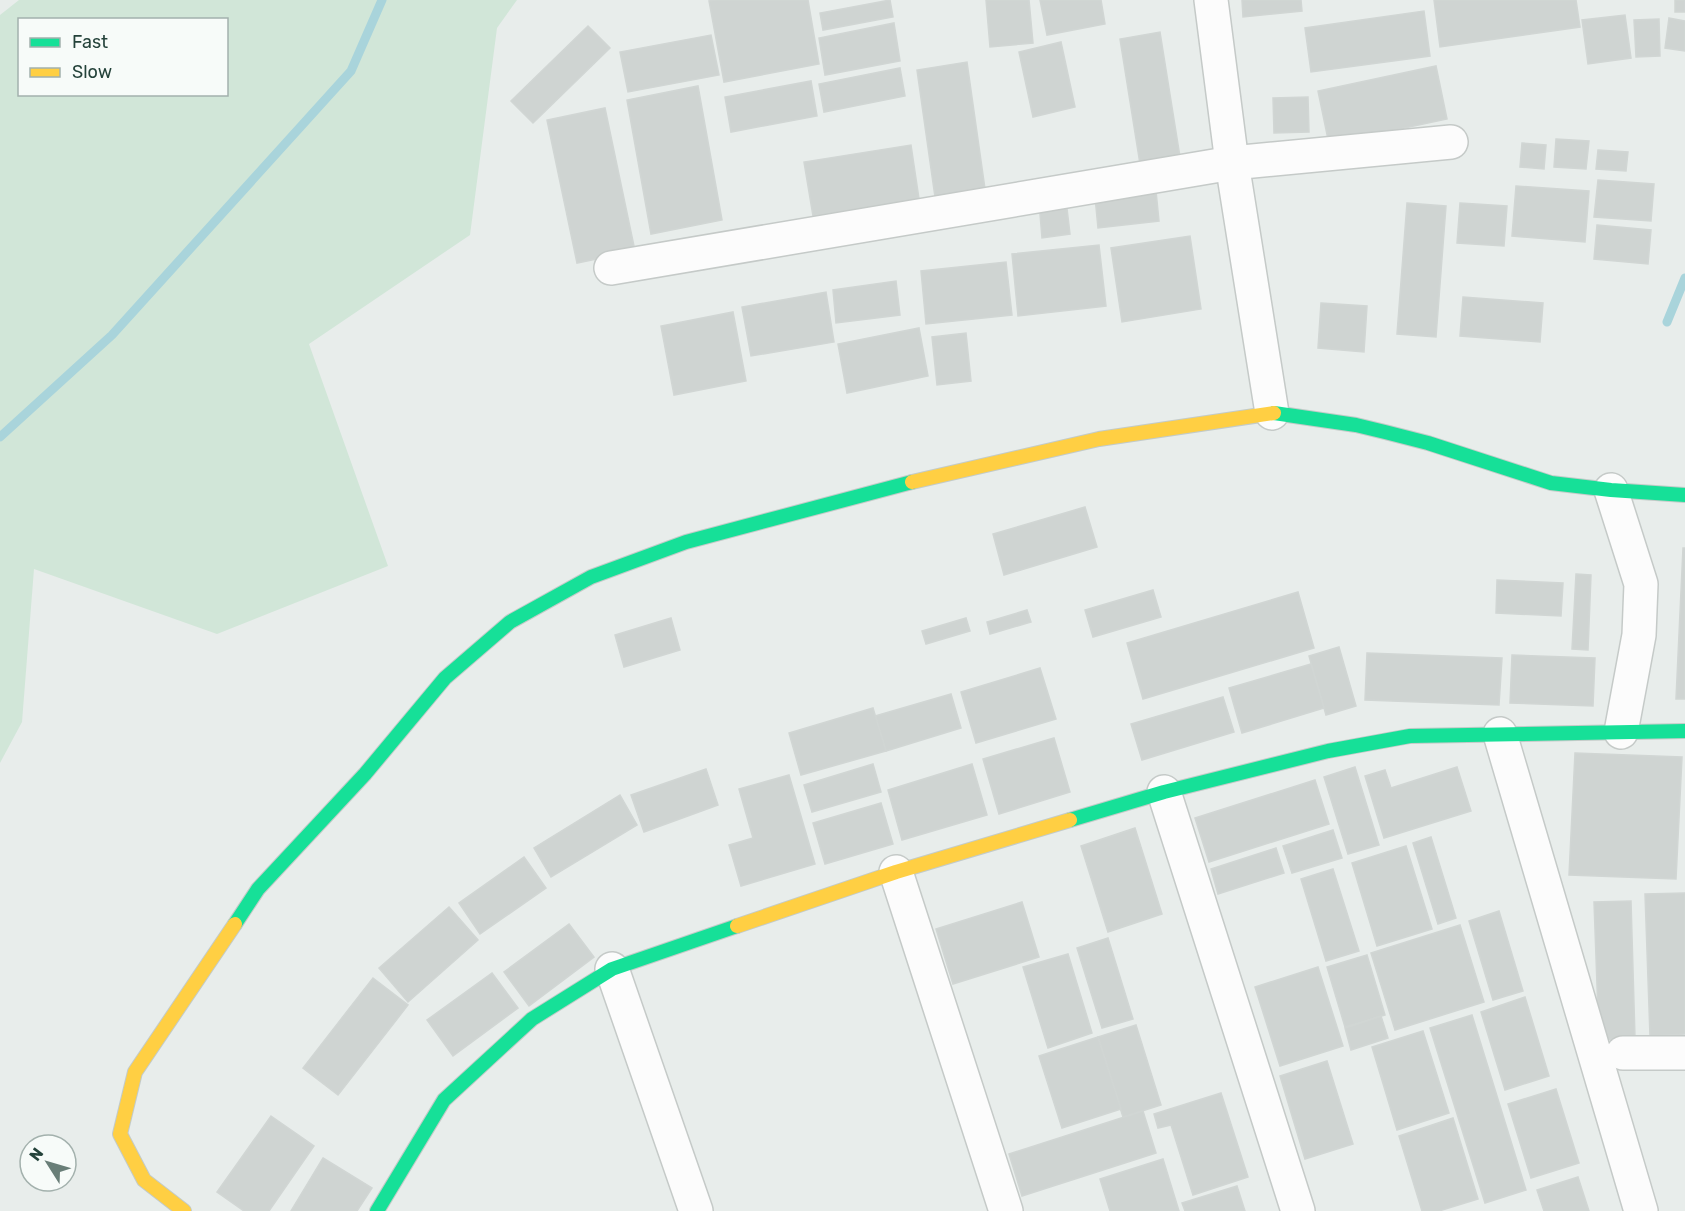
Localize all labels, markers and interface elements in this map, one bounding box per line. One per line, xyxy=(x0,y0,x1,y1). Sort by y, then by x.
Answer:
legend xyxy=(18,18,228,96)
text: Fast xyxy=(72,31,108,53)
text: Slow xyxy=(72,61,112,83)
north arrow xyxy=(18,1133,78,1193)
text: N xyxy=(25,1144,47,1165)

